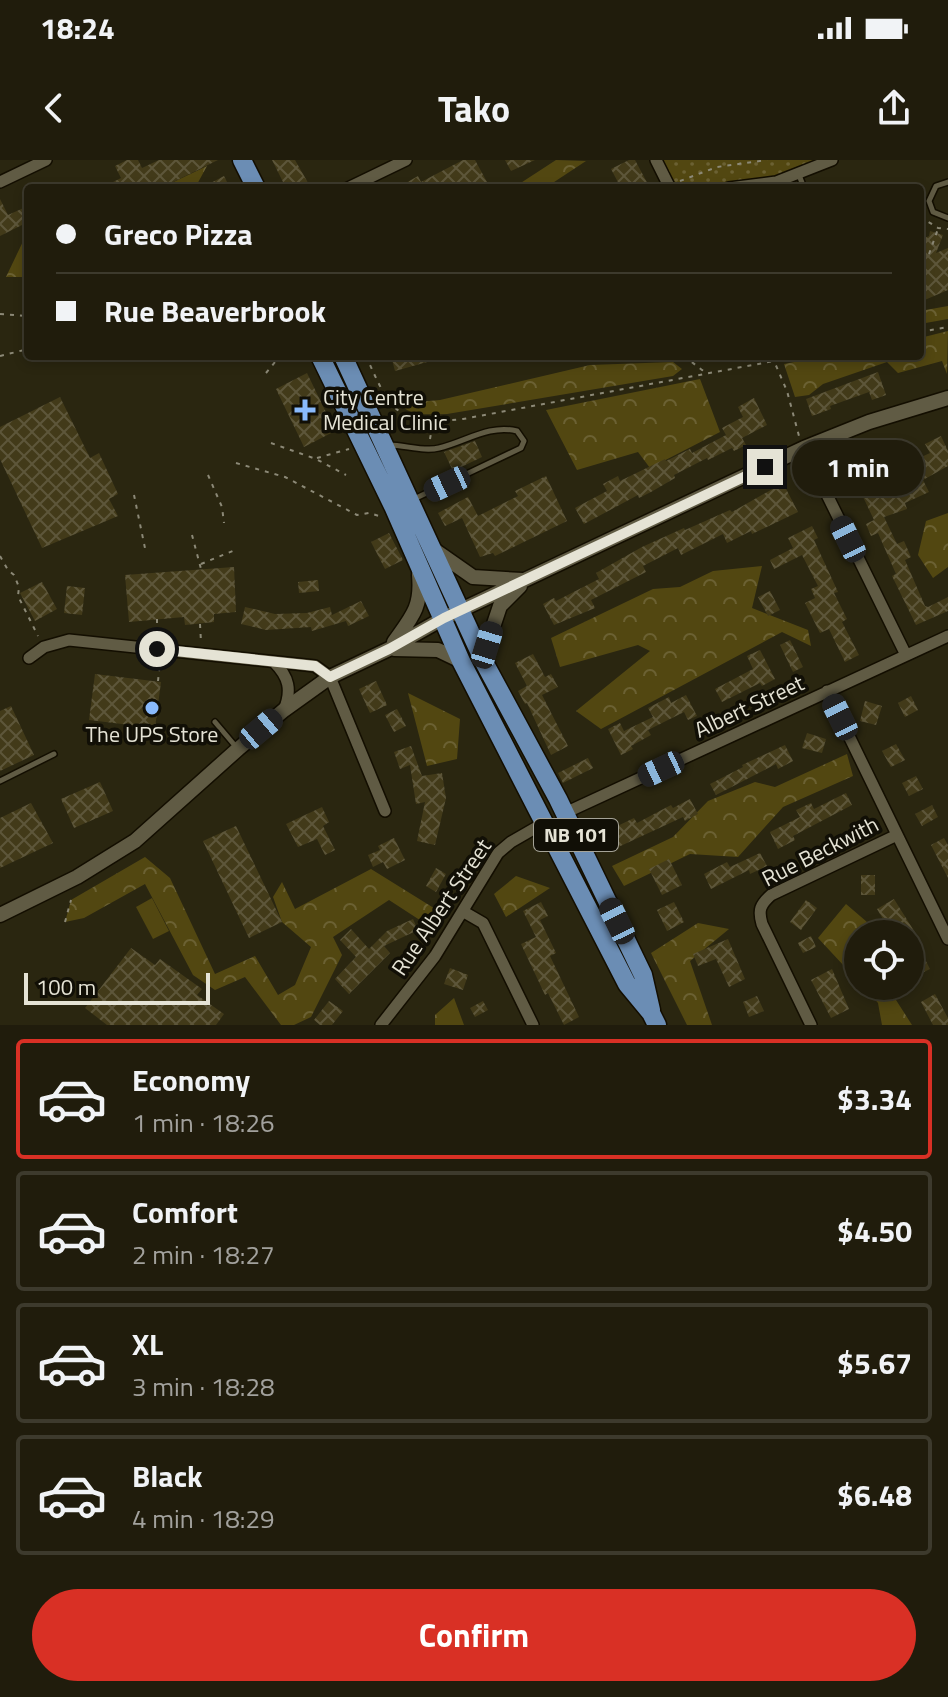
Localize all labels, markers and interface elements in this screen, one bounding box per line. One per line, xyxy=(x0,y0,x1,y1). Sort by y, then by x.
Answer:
text: 18:24 xyxy=(40,5,115,51)
text: Tako xyxy=(438,81,510,136)
icon: back xyxy=(32,86,76,130)
icon: share xyxy=(872,86,916,130)
text: Greco Pizza xyxy=(104,211,253,257)
text: Rue Beaverbrook xyxy=(104,288,326,334)
place label: City Centre Medical Clinic xyxy=(323,380,448,439)
marker: City Centre Medical Clinic xyxy=(294,399,316,421)
callout: 1 min xyxy=(793,439,925,495)
text: 1 min xyxy=(826,448,890,487)
route end xyxy=(747,449,783,485)
car xyxy=(420,463,474,505)
car xyxy=(827,512,869,566)
car xyxy=(469,619,505,671)
route start xyxy=(139,631,175,667)
street label: Albert Street xyxy=(688,666,810,746)
car xyxy=(819,690,861,744)
marker: The UPS Store xyxy=(143,699,161,717)
car xyxy=(235,704,287,754)
place label: The UPS Store xyxy=(86,717,218,751)
car xyxy=(634,748,688,790)
street label: Rue Beckwith xyxy=(756,807,884,895)
road number: NB 101 xyxy=(534,819,618,851)
street label: Rue Albert Street xyxy=(382,831,500,982)
car xyxy=(596,894,638,948)
map controls xyxy=(844,920,924,1000)
button: locate xyxy=(844,920,924,1000)
scale bar xyxy=(24,969,210,1005)
text: 100 m xyxy=(36,970,96,1004)
text: Economy xyxy=(132,1057,250,1103)
icon: car xyxy=(36,1063,108,1135)
text: $3.34 xyxy=(837,1076,912,1122)
text: 1 min · 18:26 xyxy=(132,1103,275,1142)
text: Comfort xyxy=(132,1189,238,1235)
icon: car xyxy=(36,1195,108,1267)
text: $4.50 xyxy=(837,1208,912,1254)
text: 2 min · 18:27 xyxy=(132,1235,275,1274)
text: XL xyxy=(132,1321,163,1367)
icon: car xyxy=(36,1327,108,1399)
text: $5.67 xyxy=(837,1340,912,1386)
text: 3 min · 18:28 xyxy=(132,1367,275,1406)
text: Black xyxy=(132,1453,203,1499)
icon: car xyxy=(36,1459,108,1531)
text: $6.48 xyxy=(837,1472,912,1518)
text: 4 min · 18:29 xyxy=(132,1499,275,1538)
button: Confirm xyxy=(32,1589,916,1681)

